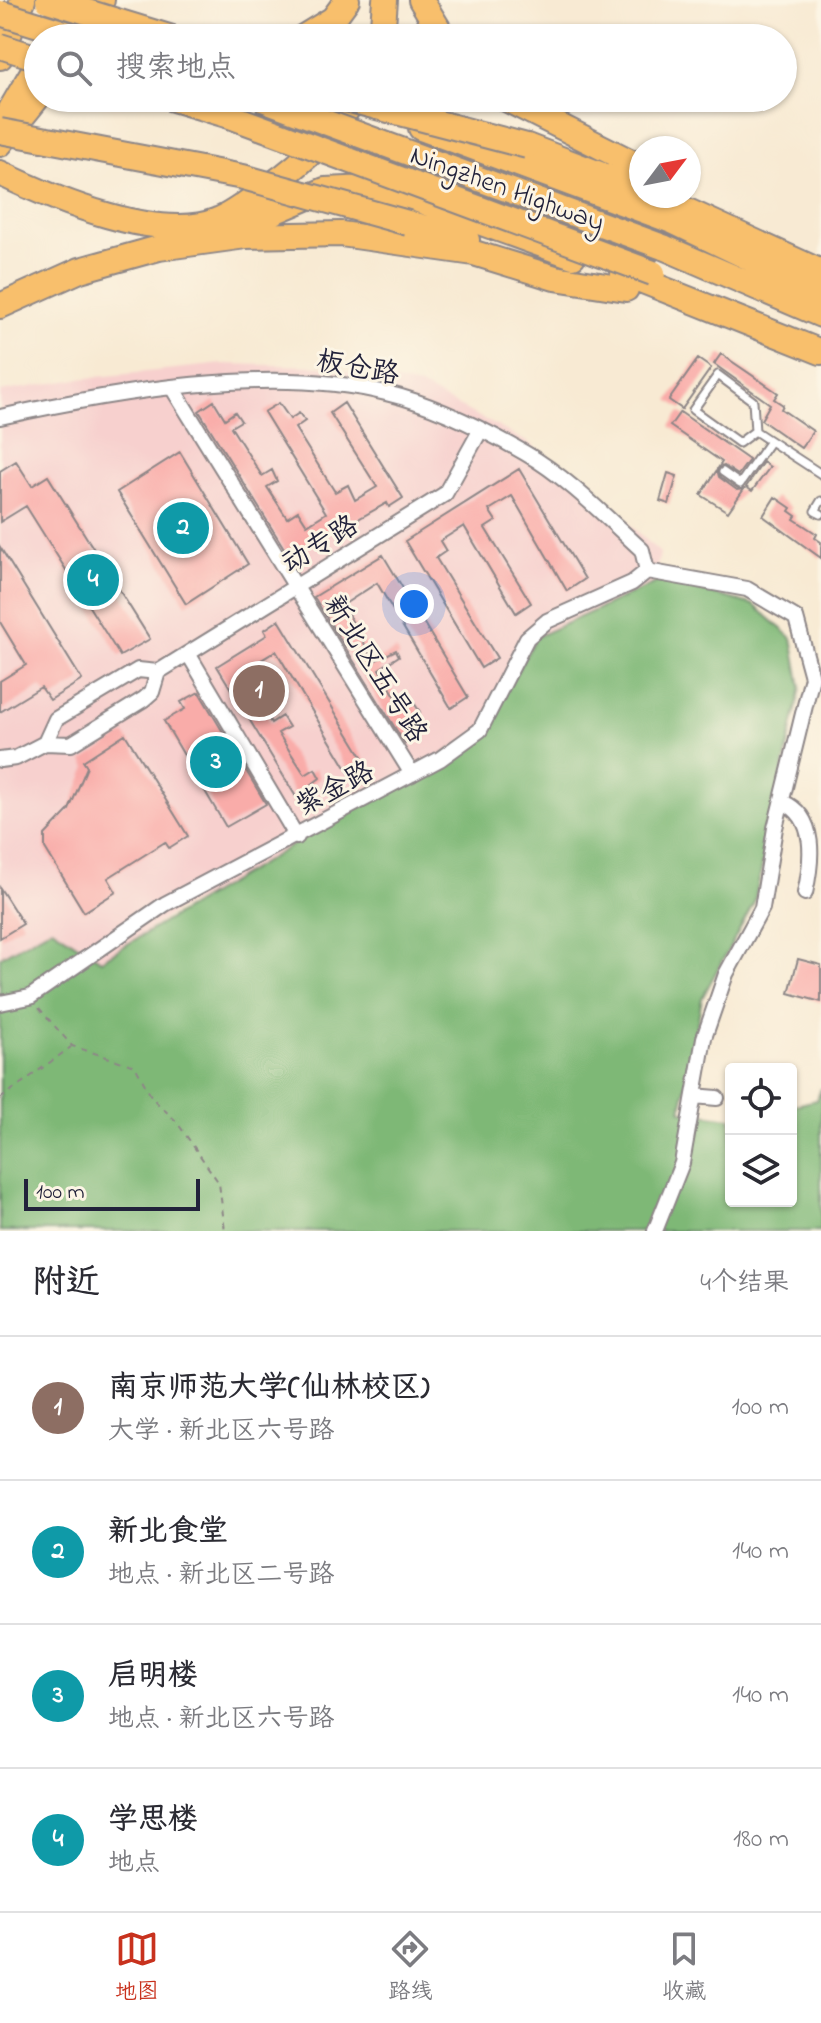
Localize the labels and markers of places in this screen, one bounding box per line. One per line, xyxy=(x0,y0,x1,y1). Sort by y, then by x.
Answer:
pin: 2 xyxy=(157,498,209,558)
pin: 4 xyxy=(67,550,119,610)
pin: 1 xyxy=(233,661,285,721)
pin: 3 xyxy=(190,732,242,792)

